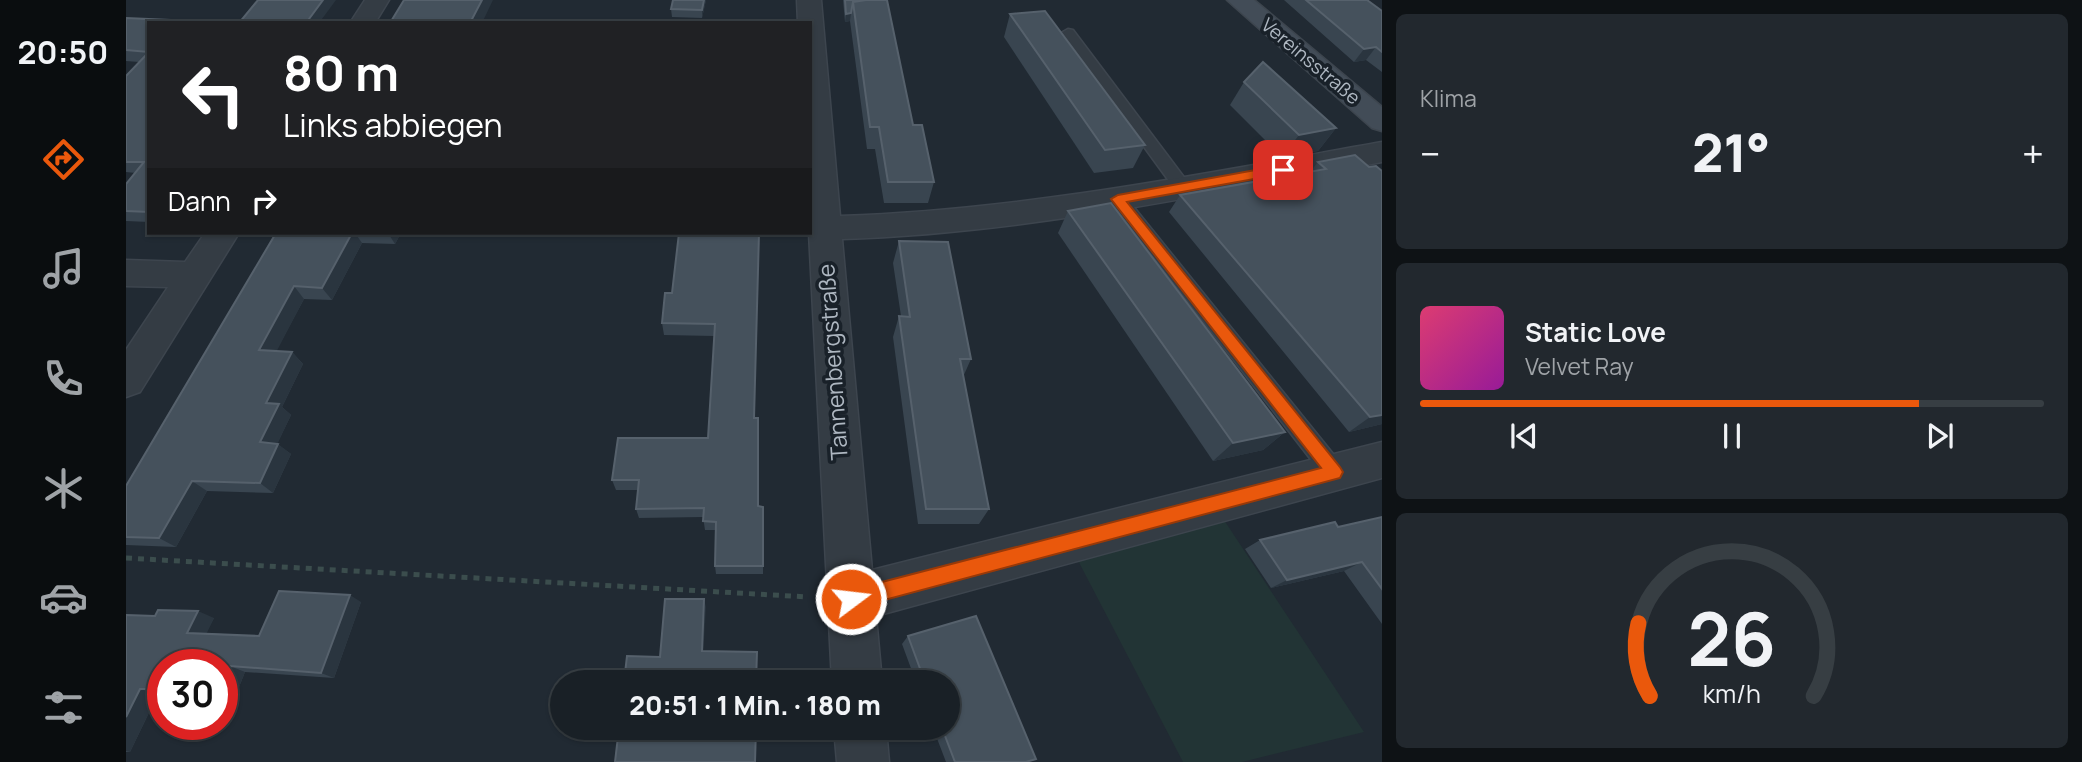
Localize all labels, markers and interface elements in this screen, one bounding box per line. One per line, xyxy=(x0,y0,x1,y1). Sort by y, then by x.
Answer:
street label: Vereinsstraße xyxy=(1256,12,1366,110)
text: 20:50 xyxy=(18,30,108,74)
text: 80 m xyxy=(283,39,399,106)
icon: left xyxy=(168,49,259,140)
text: Klima xyxy=(1420,82,1477,114)
text: Links abbiegen xyxy=(283,103,503,147)
text: 21° xyxy=(1692,117,1771,188)
text: − xyxy=(1420,127,1441,179)
text: + xyxy=(2022,127,2044,179)
icon: directions xyxy=(39,135,88,184)
pin xyxy=(1253,140,1313,200)
icon: arrive xyxy=(1264,151,1302,189)
icon: right xyxy=(245,182,283,220)
text: Dann xyxy=(168,183,231,219)
icon: music xyxy=(39,244,88,293)
street label: Tannenbergstraße xyxy=(809,263,855,461)
text: Static Love xyxy=(1525,314,1666,350)
text: Velvet Ray xyxy=(1525,350,1634,382)
icon: phone xyxy=(39,354,88,403)
icon: previous xyxy=(1505,417,1543,455)
icon: pause xyxy=(1713,417,1751,455)
icon: next xyxy=(1921,417,1959,455)
icon: climate xyxy=(39,464,88,513)
position arrow xyxy=(814,562,888,636)
icon: car xyxy=(39,573,88,622)
text: 26 xyxy=(1688,589,1776,689)
speed limit sign: 30 xyxy=(147,649,238,740)
text: km/h xyxy=(1703,676,1761,711)
icon: filters xyxy=(39,683,88,732)
text: 20:51 · 1 Min. · 180 m xyxy=(629,687,881,723)

